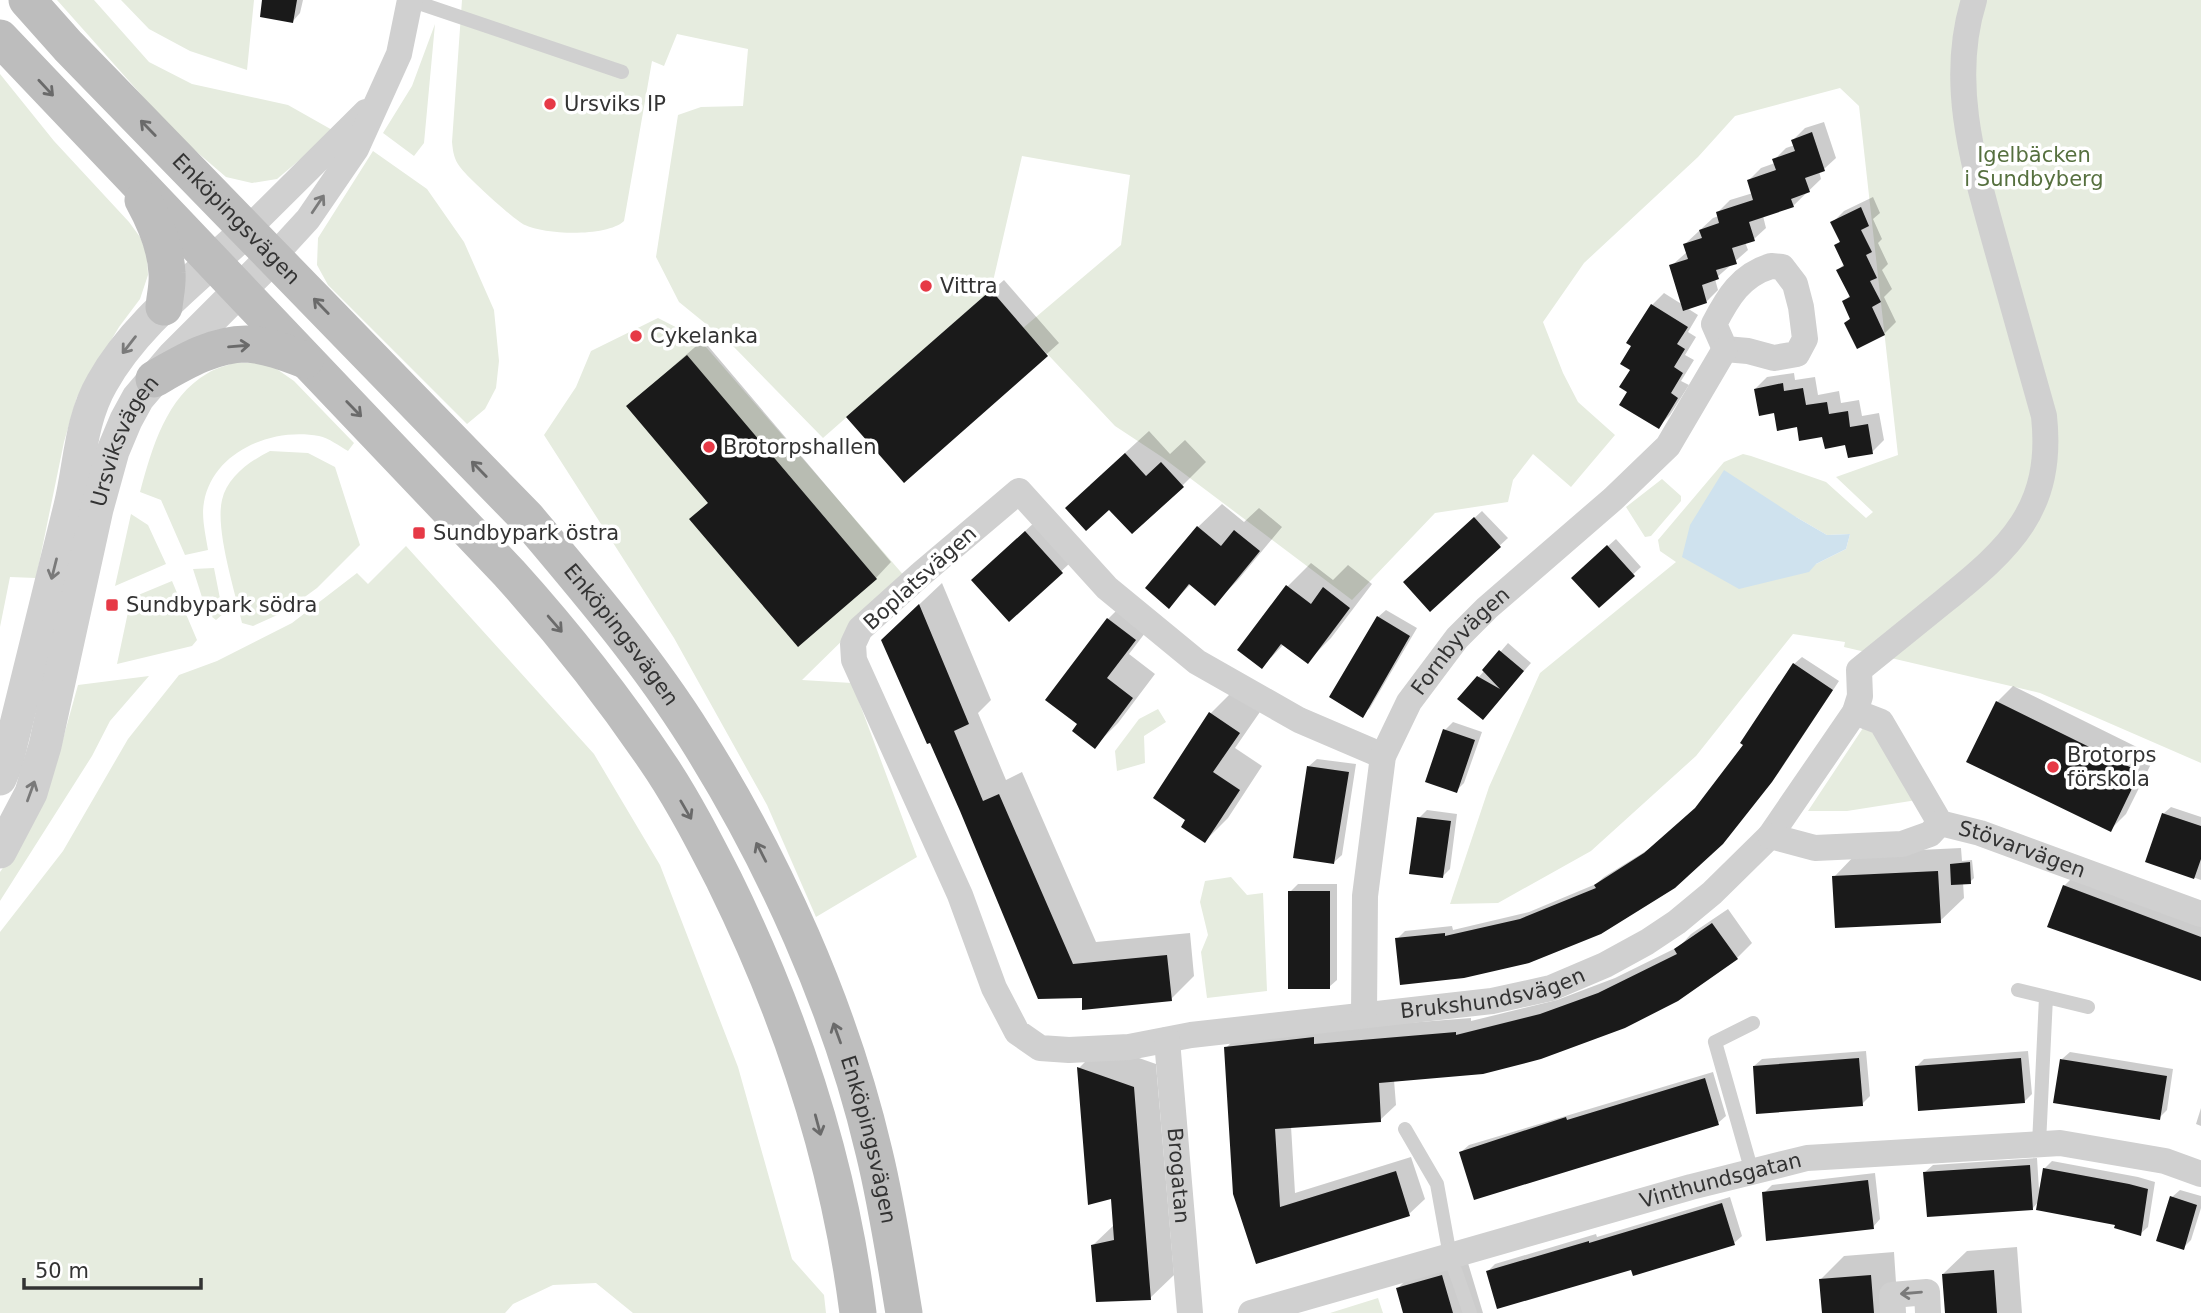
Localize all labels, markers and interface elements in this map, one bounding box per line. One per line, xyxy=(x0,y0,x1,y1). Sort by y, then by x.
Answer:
one-way arrow xyxy=(38,79,55,96)
place label: Ursviks IP xyxy=(564,92,666,116)
marker: Ursviks IP xyxy=(542,96,558,112)
one-way arrow xyxy=(140,120,157,137)
park label: Igelbäcken i Sundbyberg xyxy=(1964,143,2104,191)
street label: Enköpingsvägen xyxy=(168,149,305,289)
one-way arrow xyxy=(311,195,325,215)
place label: Vittra xyxy=(940,274,998,298)
marker: Vittra xyxy=(918,278,934,294)
one-way arrow xyxy=(313,297,330,314)
place label: Cykelanka xyxy=(650,324,758,348)
marker: Cykelanka xyxy=(628,328,644,344)
one-way arrow xyxy=(122,336,137,354)
one-way arrow xyxy=(227,339,250,352)
street label: Ursviksvägen xyxy=(86,371,164,509)
one-way arrow xyxy=(345,400,362,417)
place label: Brotorpshallen xyxy=(723,435,877,459)
marker: Brotorpshallen xyxy=(701,439,717,455)
one-way arrow xyxy=(471,461,488,478)
place label: Sundbypark östra xyxy=(433,521,619,545)
street label: Boplatsvägen xyxy=(859,521,981,635)
marker: Sundbypark östra xyxy=(411,525,427,541)
one-way arrow xyxy=(47,557,60,580)
street label: Enköpingsvägen xyxy=(559,559,683,710)
street label: Fornbyvägen xyxy=(1406,582,1514,700)
place label: Sundbypark södra xyxy=(126,593,317,617)
marker: Sundbypark södra xyxy=(104,597,120,613)
one-way arrow xyxy=(547,615,563,633)
place label: Brotorps förskola xyxy=(2067,743,2156,791)
marker: Brotorps förskola xyxy=(2045,759,2061,775)
one-way arrow xyxy=(26,781,38,802)
one-way arrow xyxy=(679,799,693,819)
street label: Stövarvägen xyxy=(1956,816,2089,883)
one-way arrow xyxy=(753,842,767,863)
street label: Brukshundsvägen xyxy=(1399,963,1589,1023)
one-way arrow xyxy=(830,1022,843,1044)
street label: Enköpingsvägen xyxy=(836,1053,901,1226)
one-way arrow xyxy=(813,1114,826,1136)
street label: Brogatan xyxy=(1162,1127,1194,1224)
street label: Vinthundsgatan xyxy=(1637,1148,1804,1213)
scale bar xyxy=(24,1246,201,1290)
text: 50 m xyxy=(35,1259,89,1283)
one-way arrow xyxy=(1900,1287,1923,1300)

